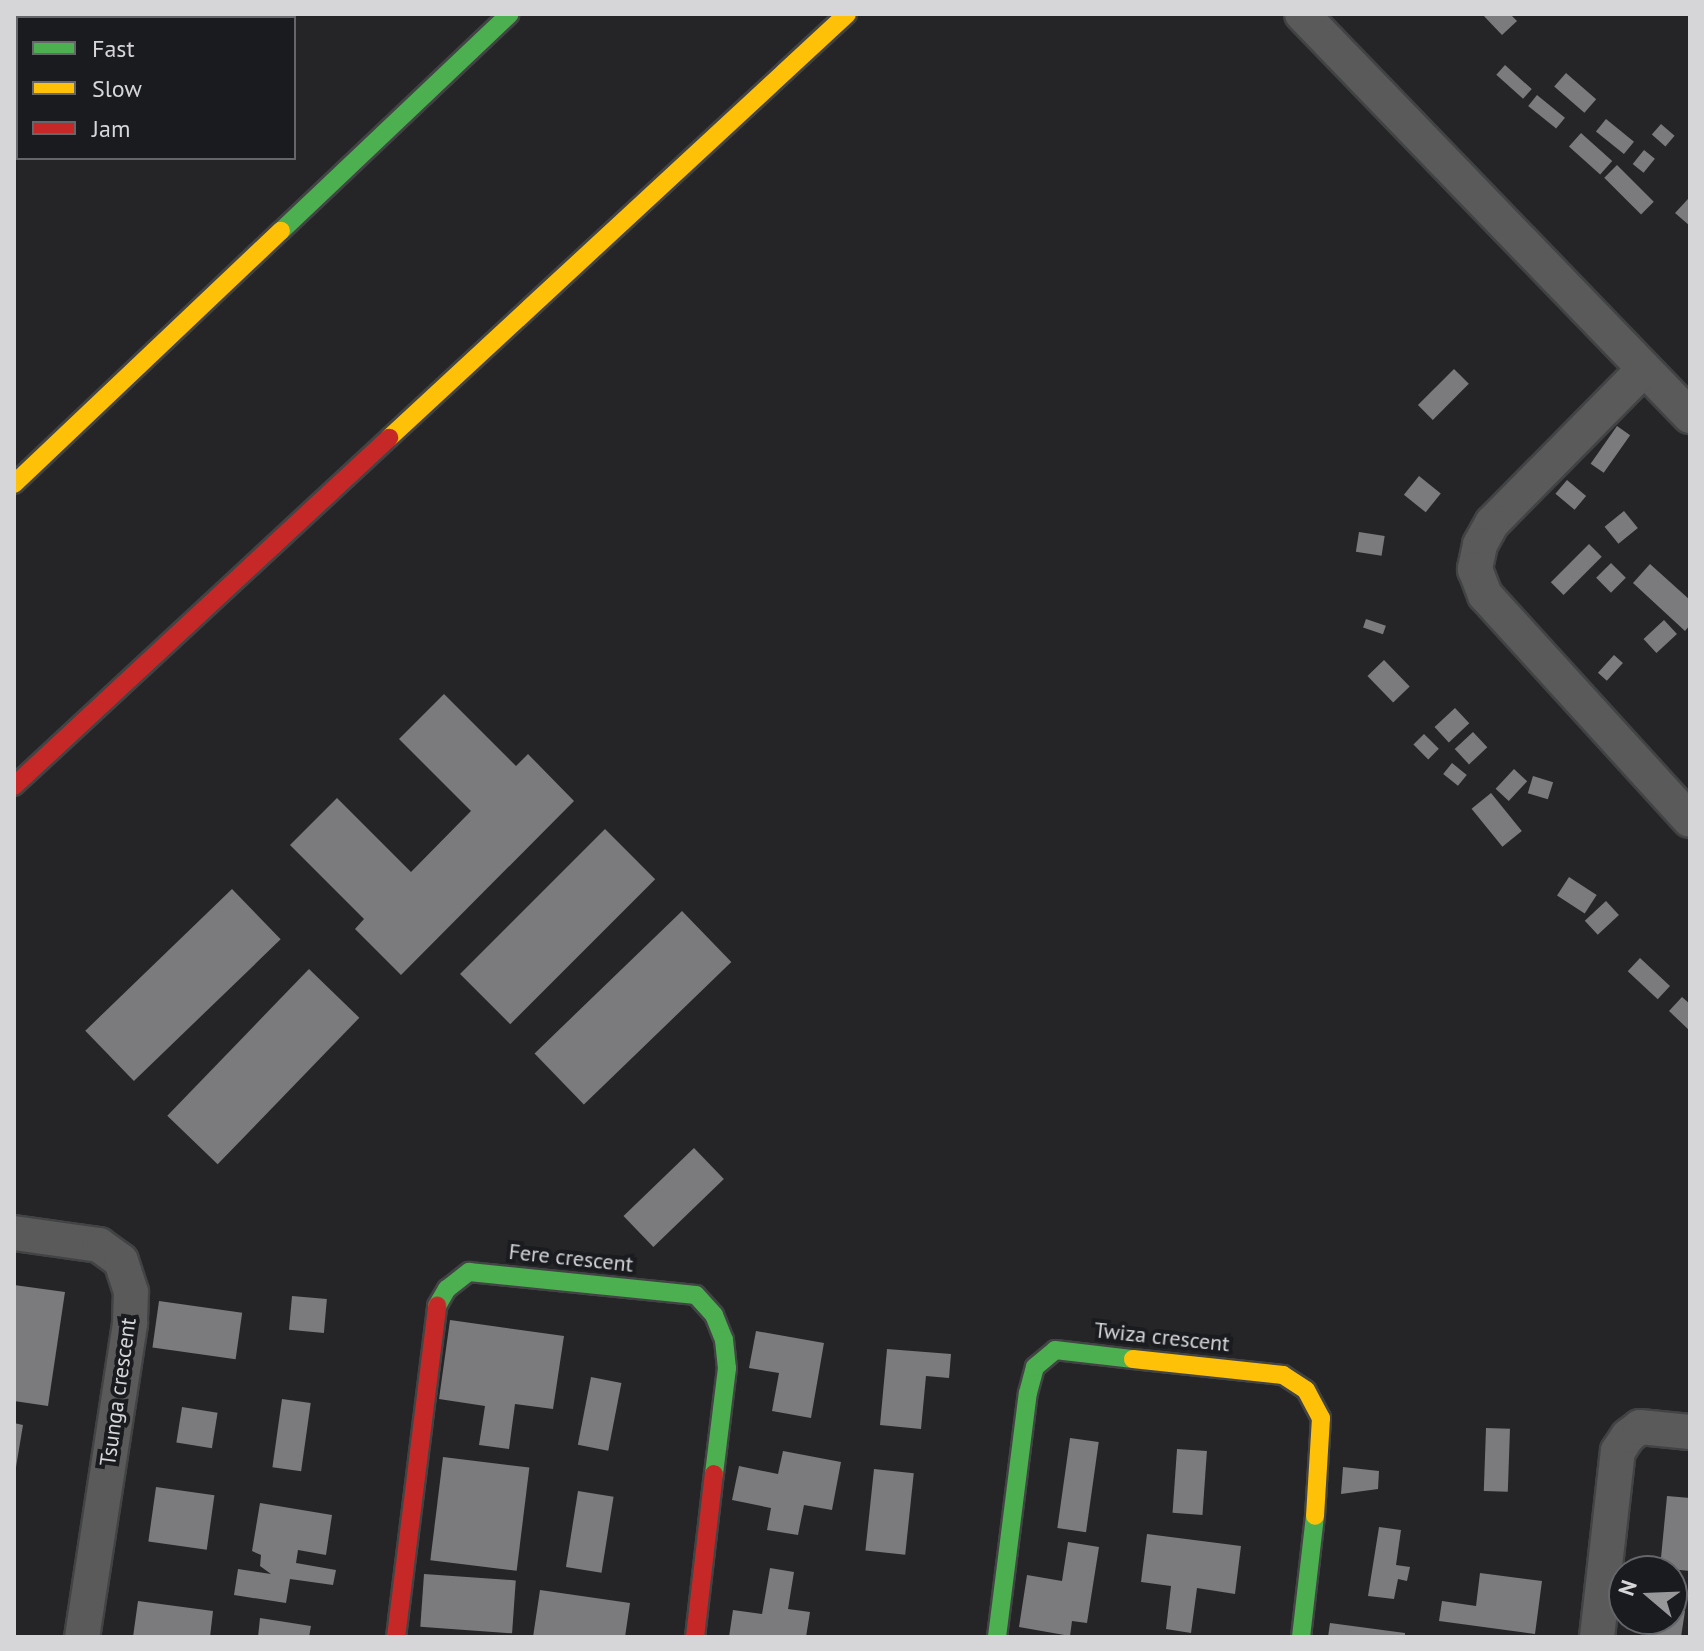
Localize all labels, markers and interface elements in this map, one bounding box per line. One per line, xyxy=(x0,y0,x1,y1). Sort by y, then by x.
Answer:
legend xyxy=(16,16,296,160)
text: Fast xyxy=(92,33,135,64)
text: Slow xyxy=(92,73,142,104)
text: Jam xyxy=(92,113,130,144)
street label: Fere crescent xyxy=(507,1238,635,1278)
street label: Tsunga crescent xyxy=(95,1316,141,1468)
street label: Twiza crescent xyxy=(1093,1317,1231,1357)
north arrow xyxy=(1608,1555,1688,1635)
text: N xyxy=(1612,1576,1643,1599)

